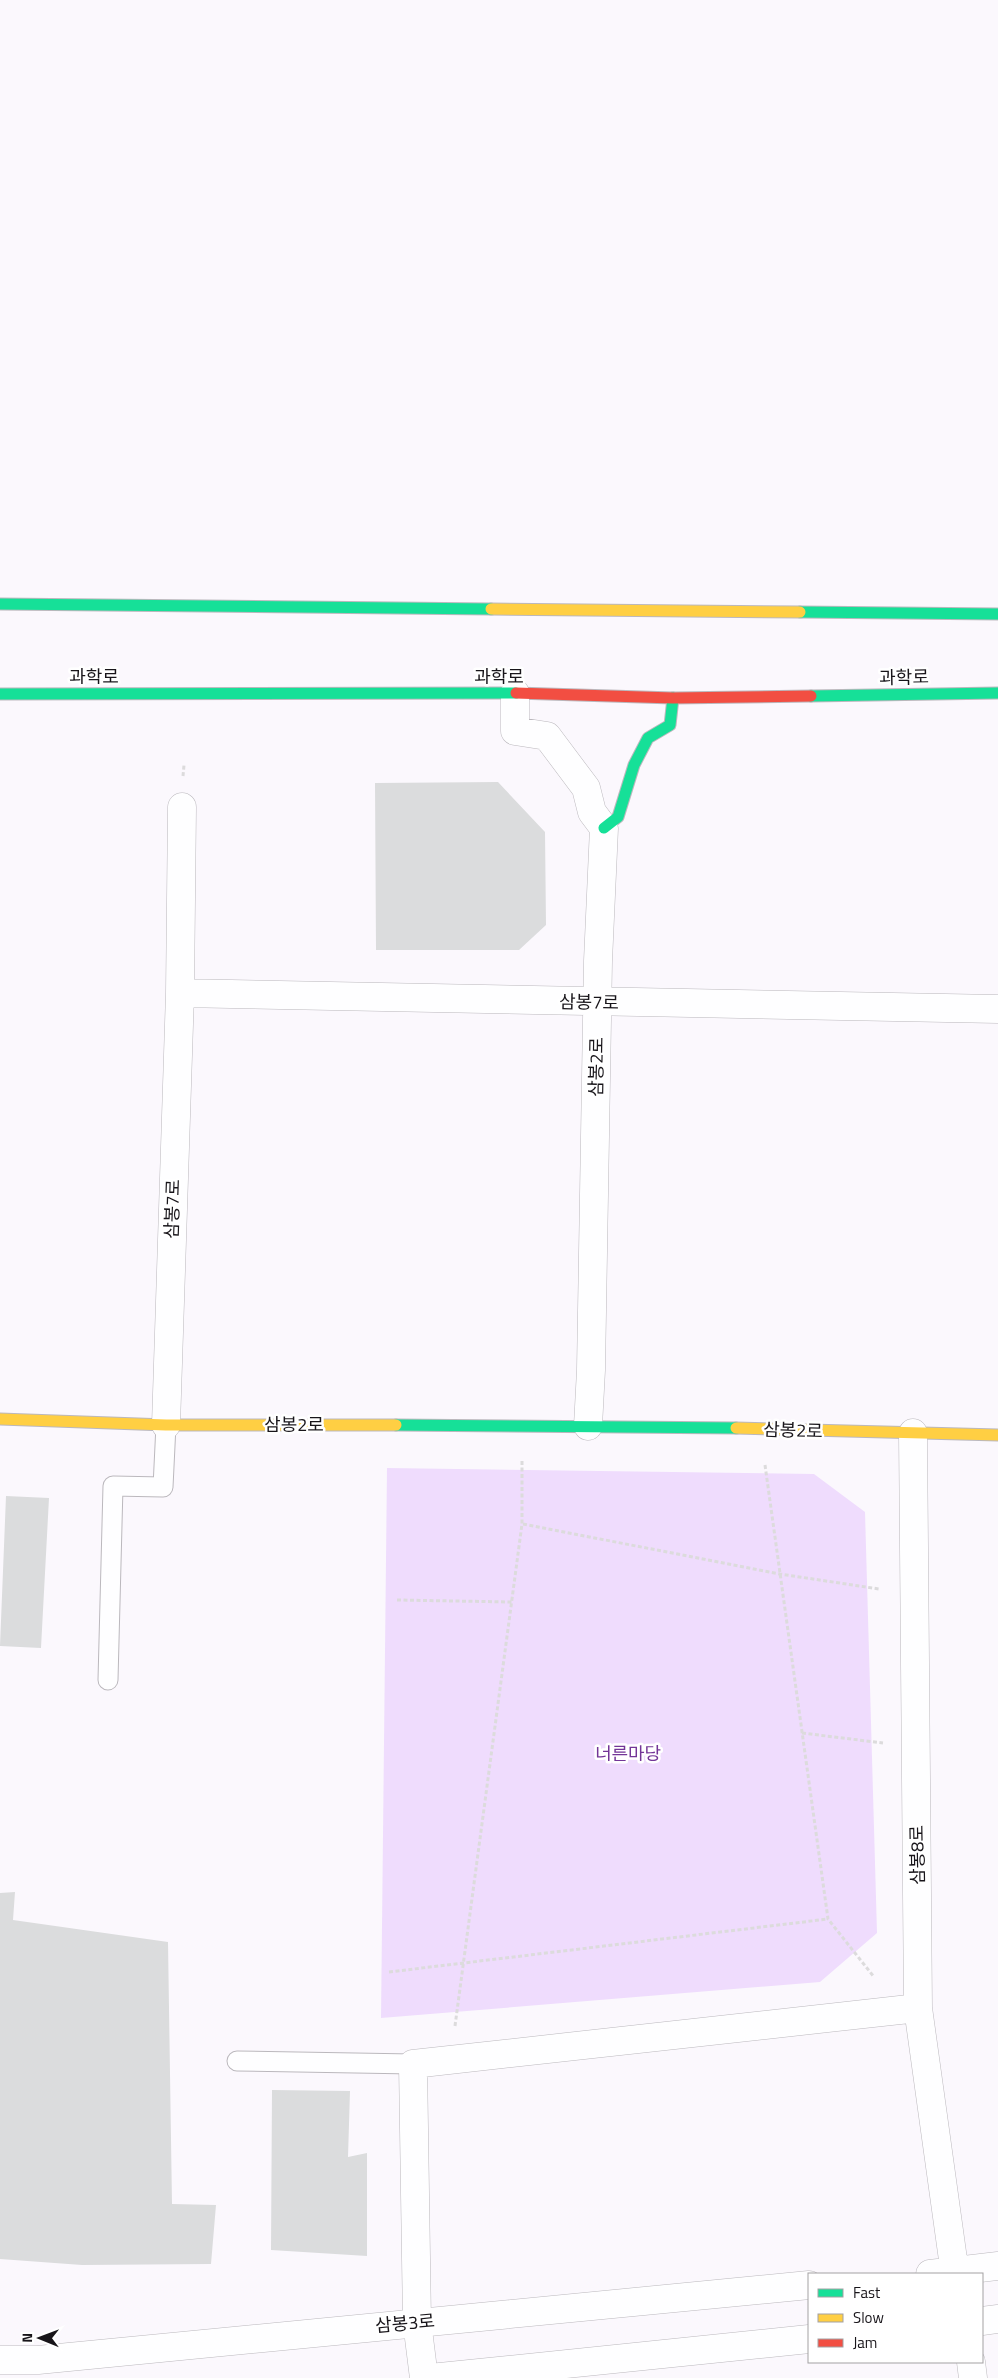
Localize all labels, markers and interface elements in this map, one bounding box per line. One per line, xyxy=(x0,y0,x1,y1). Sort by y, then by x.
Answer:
street label: 과학로 xyxy=(69,663,119,690)
street label: 과학로 xyxy=(474,663,524,690)
street label: 과학로 xyxy=(879,663,929,691)
street label: 삼봉7로 xyxy=(559,988,619,1016)
street label: 삼봉2로 xyxy=(582,1037,610,1097)
street label: 삼봉7로 xyxy=(157,1179,187,1239)
street label: 삼봉2로 xyxy=(264,1411,324,1438)
street label: 삼봉2로 xyxy=(763,1415,823,1445)
park label: 너른마당 xyxy=(595,1740,661,1767)
street label: 삼봉8로 xyxy=(903,1825,931,1885)
legend xyxy=(808,2273,983,2363)
text: Fast xyxy=(853,2281,881,2304)
text: Slow xyxy=(853,2306,884,2329)
street label: 삼봉3로 xyxy=(374,2307,436,2339)
north arrow xyxy=(15,2313,65,2363)
text: Jam xyxy=(853,2331,877,2354)
text: N xyxy=(16,2333,37,2343)

